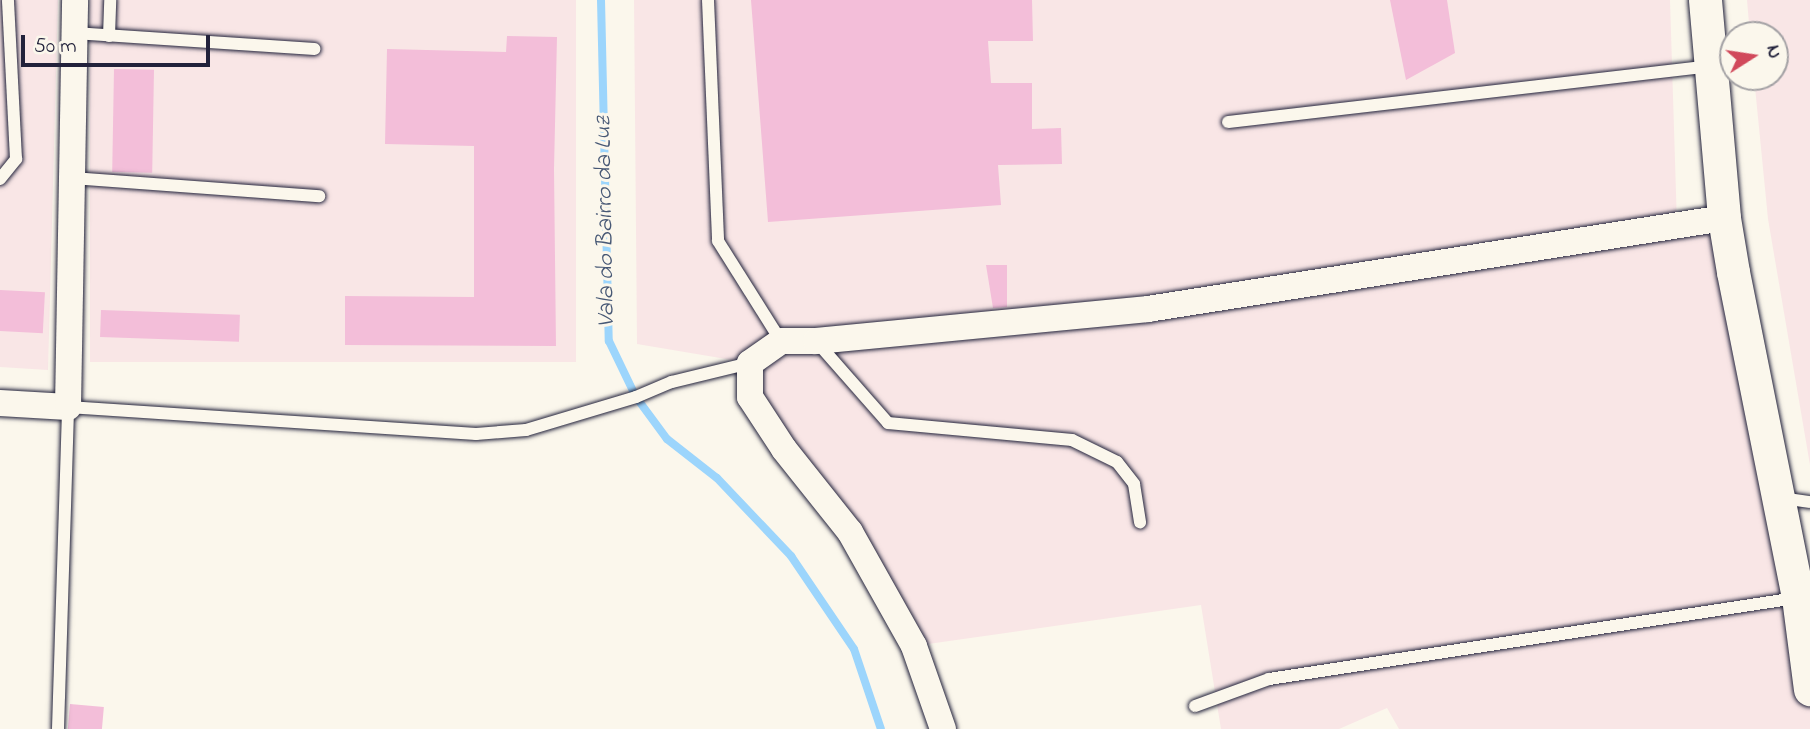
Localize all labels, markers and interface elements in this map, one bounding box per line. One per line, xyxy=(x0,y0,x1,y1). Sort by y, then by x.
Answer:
scale bar xyxy=(24,21,214,65)
north arrow xyxy=(1719,21,1789,91)
text: 50 m xyxy=(34,32,77,62)
text: N xyxy=(1759,43,1788,61)
water label: Vala do Bairro da Luz xyxy=(590,116,622,328)

